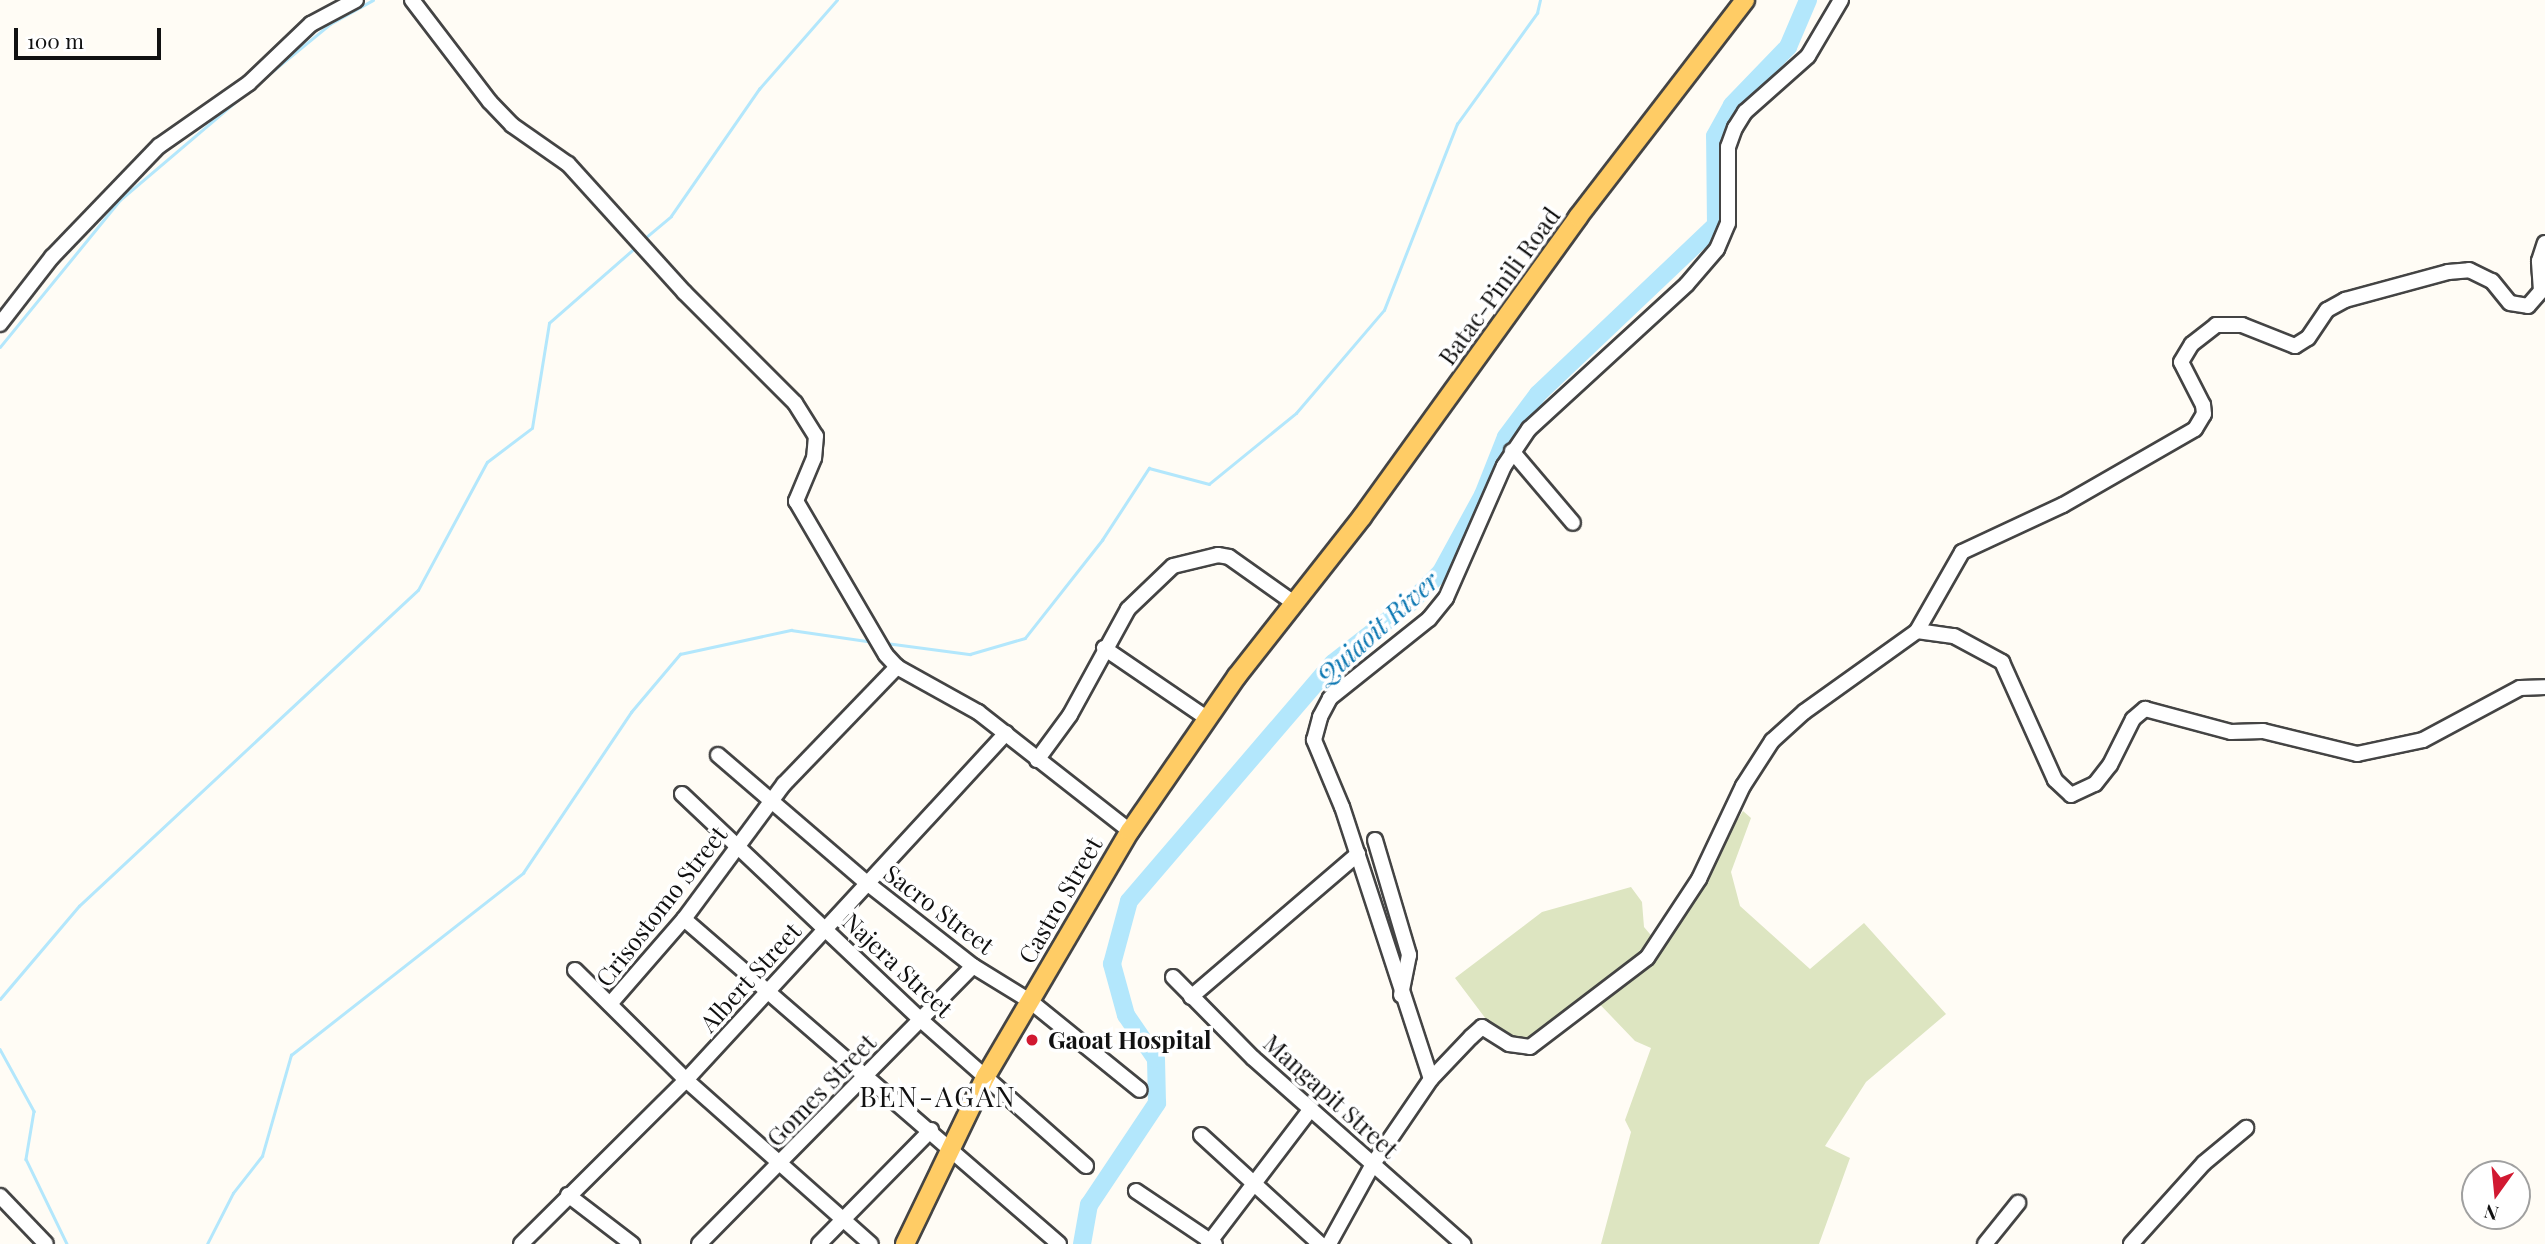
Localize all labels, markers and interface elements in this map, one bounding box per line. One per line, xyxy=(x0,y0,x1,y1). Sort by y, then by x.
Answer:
scale bar xyxy=(18,14,164,58)
text: 100 m xyxy=(27,26,84,54)
street label: Batac-Pinili Road xyxy=(1432,202,1566,370)
water label: Quiaoit River xyxy=(1310,565,1444,691)
street label: Crisostomo Street xyxy=(590,820,732,992)
street label: Castro Street xyxy=(1012,832,1108,968)
street label: Sacro Street xyxy=(878,858,1000,960)
street label: Najera Street xyxy=(837,907,959,1023)
street label: Albert Street xyxy=(693,916,807,1038)
place label: Gaoat Hospital xyxy=(1048,1026,1212,1054)
street label: Gomes Street xyxy=(760,1028,882,1152)
street label: Mangapit Street xyxy=(1258,1028,1404,1164)
marker: Gaoat Hospital xyxy=(1022,1030,1042,1050)
district label: BEN-AGAN xyxy=(860,1079,1016,1113)
north arrow xyxy=(2461,1160,2531,1230)
text: N xyxy=(2481,1199,2501,1228)

